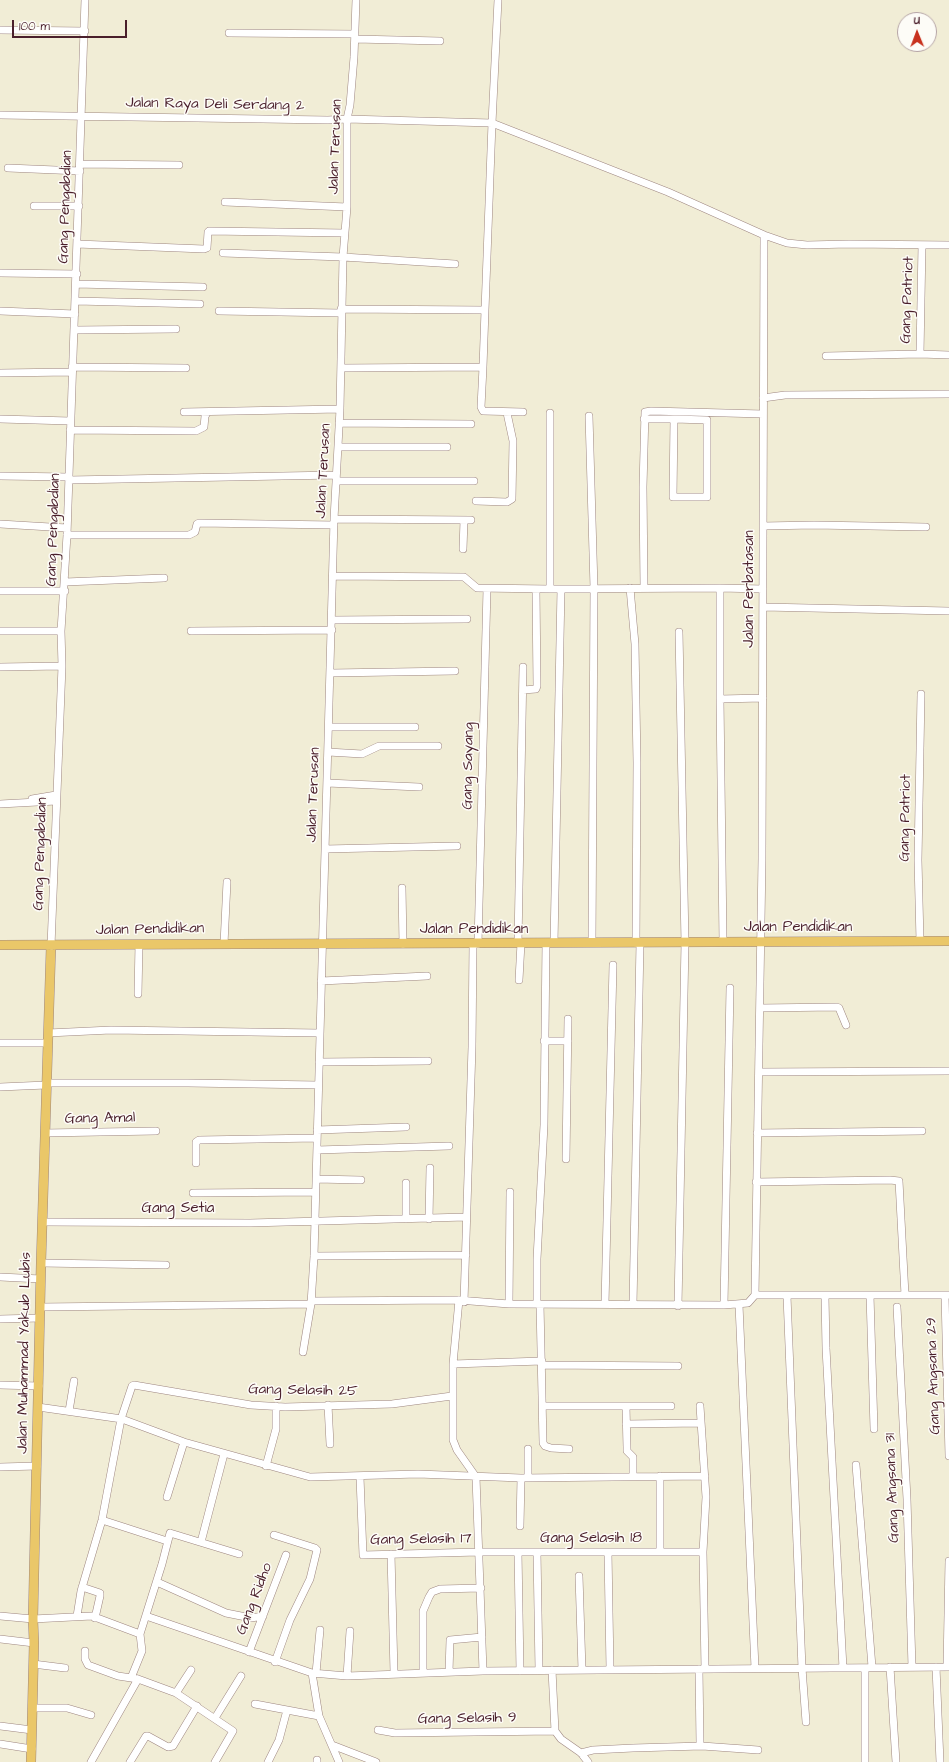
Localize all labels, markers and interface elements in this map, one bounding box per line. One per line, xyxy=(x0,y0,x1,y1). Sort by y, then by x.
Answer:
scale bar xyxy=(14,12,129,38)
north arrow xyxy=(897,12,937,52)
text: U xyxy=(914,13,920,28)
text: 100 m xyxy=(19,18,50,35)
street label: Jalan Raya Deli Serdang 2 xyxy=(125,94,305,116)
street label: Jalan Terusan xyxy=(325,99,347,195)
street label: Gang Pengabdian xyxy=(55,150,77,264)
street label: Gang Patriot xyxy=(897,256,919,344)
street label: Jalan Terusan xyxy=(313,423,335,519)
street label: Gang Pengabdian xyxy=(43,473,65,587)
street label: Jalan Perbatasan xyxy=(741,530,759,648)
street label: Gang Sayang xyxy=(459,722,479,810)
street label: Jalan Terusan xyxy=(303,747,325,843)
street label: Gang Patriot xyxy=(896,774,916,862)
street label: Gang Pengabdian xyxy=(30,797,52,911)
street label: Jalan Pendidikan xyxy=(744,919,852,937)
street label: Jalan Pendidikan xyxy=(96,920,204,940)
street label: Jalan Pendidikan xyxy=(420,921,528,939)
street label: Gang Amal xyxy=(65,1109,135,1129)
street label: Gang Setia xyxy=(142,1200,214,1218)
street label: Jalan Muhammad Yakub Lubis xyxy=(14,1252,36,1454)
street label: Gang Angsana 29 xyxy=(923,1317,945,1435)
street label: Gang Selasih 25 xyxy=(248,1381,358,1401)
street label: Gang Angsana 31 xyxy=(882,1433,904,1543)
street label: Gang Selasih 17 xyxy=(370,1530,472,1550)
street label: Gang Selasih 18 xyxy=(540,1530,642,1548)
street label: Gang Ridho xyxy=(233,1560,277,1638)
street label: Gang Selasih 9 xyxy=(417,1709,517,1729)

